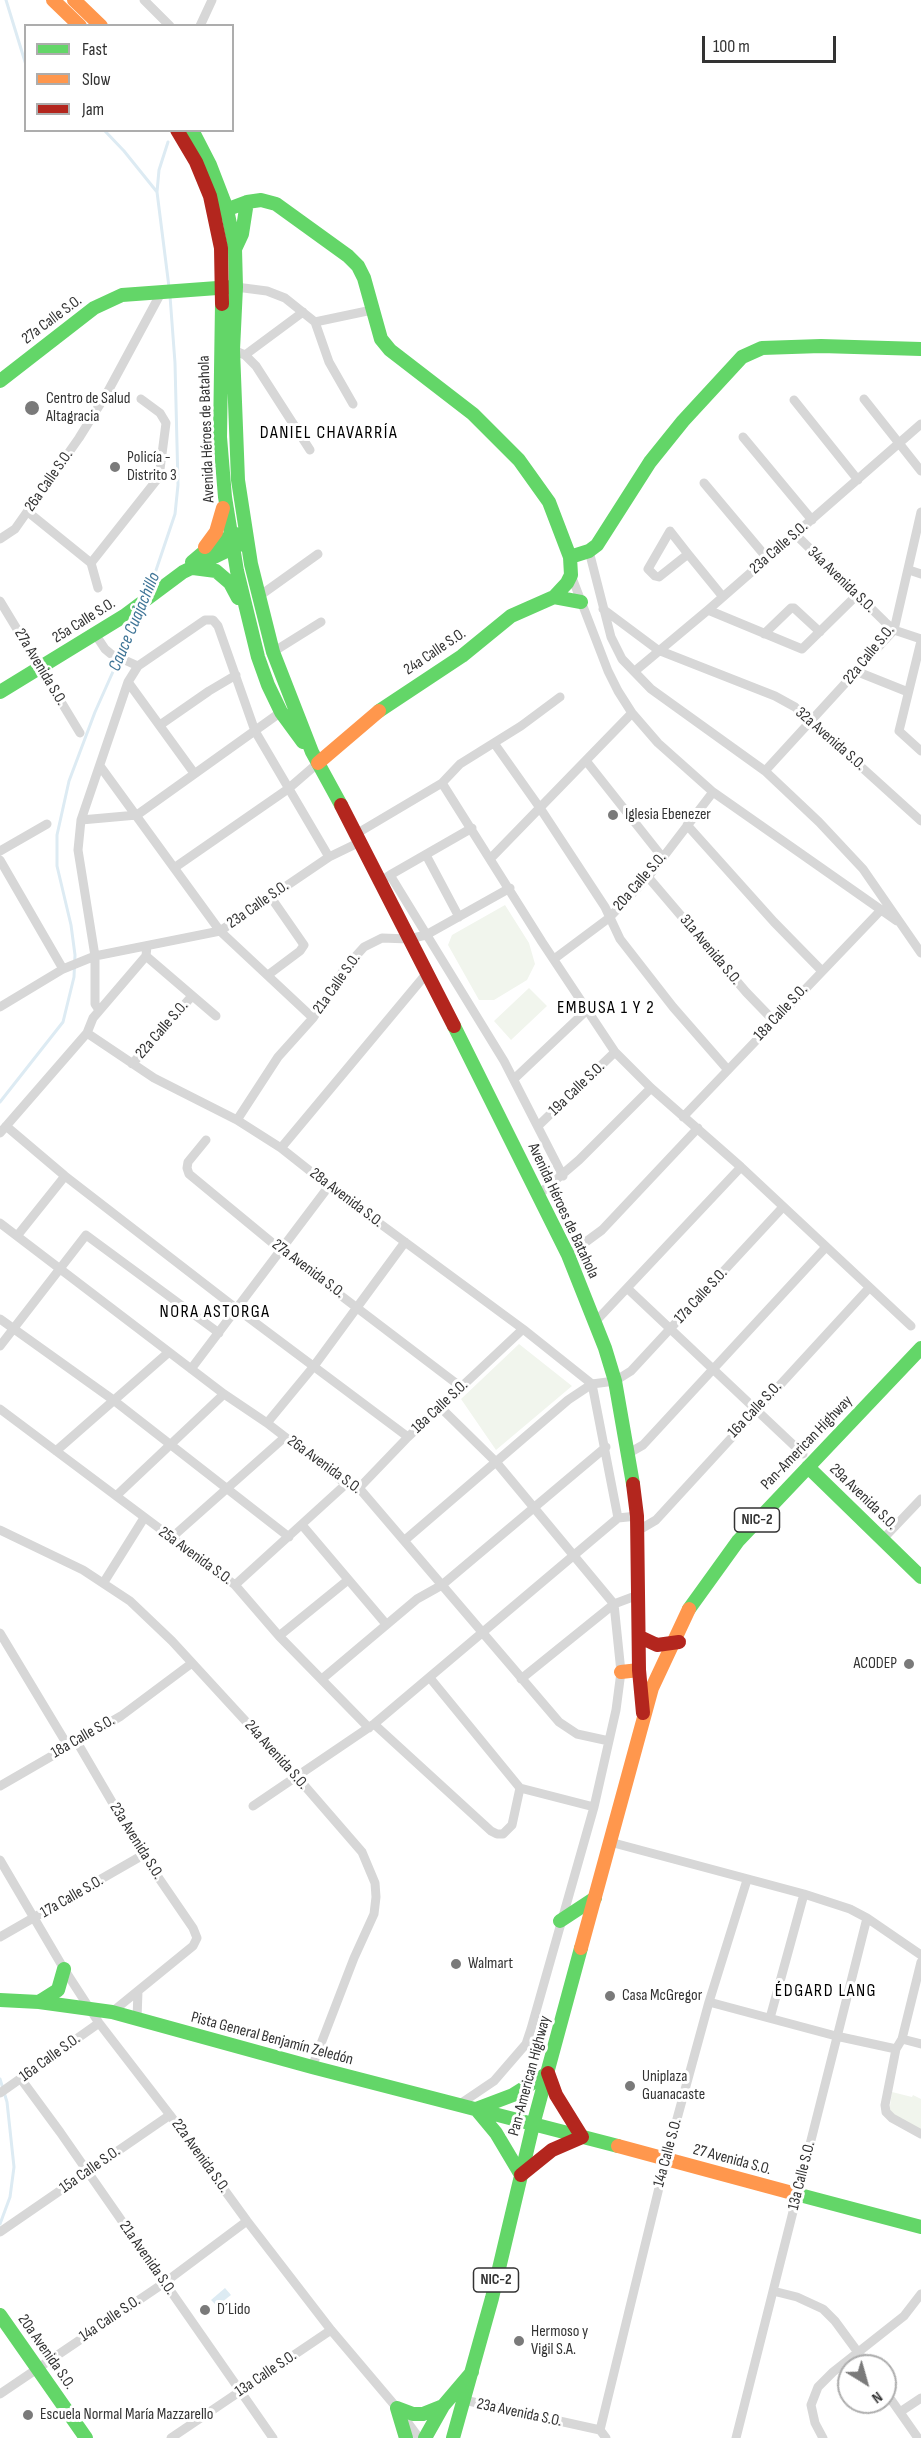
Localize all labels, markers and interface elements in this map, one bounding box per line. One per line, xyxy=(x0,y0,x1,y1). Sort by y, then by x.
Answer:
legend xyxy=(24,24,234,132)
scale bar xyxy=(705,24,838,62)
text: 100 m xyxy=(713,36,750,57)
text: Fast xyxy=(82,39,107,60)
text: Slow xyxy=(82,69,111,90)
text: Jam xyxy=(82,99,104,120)
street label: 27a Calle S.O. xyxy=(18,291,86,349)
street label: Avenida Héroes de Batahola xyxy=(195,355,219,503)
place label: Centro de Salud Altagracia xyxy=(46,389,130,427)
marker: Centro de Salud Altagracia xyxy=(23,399,41,417)
district label: DANIEL CHAVARRÍA xyxy=(260,422,398,444)
street label: 26a Calle S.O. xyxy=(21,446,77,516)
place label: Policía - Distrito 3 xyxy=(127,448,177,486)
marker: Policía - Distrito 3 xyxy=(108,460,122,474)
street label: 23a Calle S.O. xyxy=(746,518,812,578)
street label: 34a Avenida S.O. xyxy=(803,543,879,617)
water label: Cauce Cuajachillo xyxy=(104,569,166,675)
street label: 25a Calle S.O. xyxy=(49,594,119,648)
street label: 22a Calle S.O. xyxy=(839,622,899,688)
street label: 24a Calle S.O. xyxy=(400,624,470,680)
street label: 27a Avenida S.O. xyxy=(10,625,70,709)
street label: 32a Avenida S.O. xyxy=(791,703,869,775)
place label: Iglesia Ebenezer xyxy=(625,805,711,825)
marker: Iglesia Ebenezer xyxy=(606,808,620,822)
street label: 20a Calle S.O. xyxy=(609,849,671,915)
street label: 23a Calle S.O. xyxy=(224,877,292,933)
street label: 31a Avenida S.O. xyxy=(675,911,745,989)
street label: 21a Calle S.O. xyxy=(309,950,365,1018)
street label: 18a Calle S.O. xyxy=(750,981,812,1045)
street label: 22a Calle S.O. xyxy=(132,997,192,1063)
district label: EMBUSA 1 Y 2 xyxy=(557,997,655,1019)
street label: 19a Calle S.O. xyxy=(545,1058,609,1120)
street label: Avenida Héroes de Batahola xyxy=(523,1140,603,1282)
street label: 28a Avenida S.O. xyxy=(306,1164,386,1232)
street label: 27a Avenida S.O. xyxy=(268,1235,348,1303)
street label: 17a Calle S.O. xyxy=(670,1264,732,1328)
district label: NORA ASTORGA xyxy=(160,1301,270,1323)
street label: 18a Calle S.O. xyxy=(408,1376,472,1438)
street label: 16a Calle S.O. xyxy=(724,1378,786,1442)
street label: Pan-American Highway xyxy=(757,1392,857,1494)
street label: 26a Avenida S.O. xyxy=(283,1432,365,1498)
street label: 29a Avenida S.O. xyxy=(825,1460,901,1534)
road number: NIC-2 xyxy=(734,1508,780,1532)
street label: 25a Avenida S.O. xyxy=(155,1523,235,1589)
place label: ACODEP xyxy=(854,1654,897,1674)
marker: ACODEP xyxy=(902,1657,916,1671)
street label: 18a Calle S.O. xyxy=(48,1711,118,1763)
street label: 24a Avenida S.O. xyxy=(240,1717,312,1793)
street label: 23a Avenida S.O. xyxy=(105,1799,167,1883)
street label: 17a Calle S.O. xyxy=(37,1871,107,1923)
place label: Walmart xyxy=(468,1954,513,1974)
marker: Walmart xyxy=(449,1957,463,1971)
district label: ÉDGARD LANG xyxy=(775,1980,877,2002)
place label: Casa McGregor xyxy=(622,1986,702,2006)
marker: Casa McGregor xyxy=(603,1989,617,2003)
street label: Pista General Benjamín Zeledón xyxy=(189,2008,355,2070)
street label: Pan-American Highway xyxy=(505,2014,555,2138)
street label: 16a Calle S.O. xyxy=(16,2030,84,2086)
place label: Uniplaza Guanacaste xyxy=(642,2067,705,2105)
marker: Uniplaza Guanacaste xyxy=(623,2079,637,2093)
street label: 22a Avenida S.O. xyxy=(167,2115,233,2197)
street label: 14a Calle S.O. xyxy=(650,2117,686,2189)
street label: 27 Avenida S.O. xyxy=(691,2140,773,2180)
street label: 13a Calle S.O. xyxy=(784,2140,820,2212)
street label: 15a Calle S.O. xyxy=(56,2142,124,2198)
street label: 21a Avenida S.O. xyxy=(115,2217,179,2299)
road number: NIC-2 xyxy=(474,2268,518,2292)
street label: 14a Calle S.O. xyxy=(76,2292,144,2346)
place label: D´Lido xyxy=(217,2300,250,2320)
marker: D´Lido xyxy=(198,2303,212,2317)
street label: 20a Avenida S.O. xyxy=(13,2311,79,2393)
place label: Hermoso y Vigil S.A. xyxy=(531,2322,588,2360)
marker: Hermoso y Vigil S.A. xyxy=(512,2334,526,2348)
street label: 13a Calle S.O. xyxy=(232,2347,300,2401)
north arrow xyxy=(837,2354,897,2414)
text: N xyxy=(868,2387,886,2407)
street label: 23a Avenida S.O. xyxy=(475,2395,563,2431)
place label: Escuela Normal María Mazzarello xyxy=(40,2405,213,2425)
marker: Escuela Normal María Mazzarello xyxy=(21,2408,35,2422)

